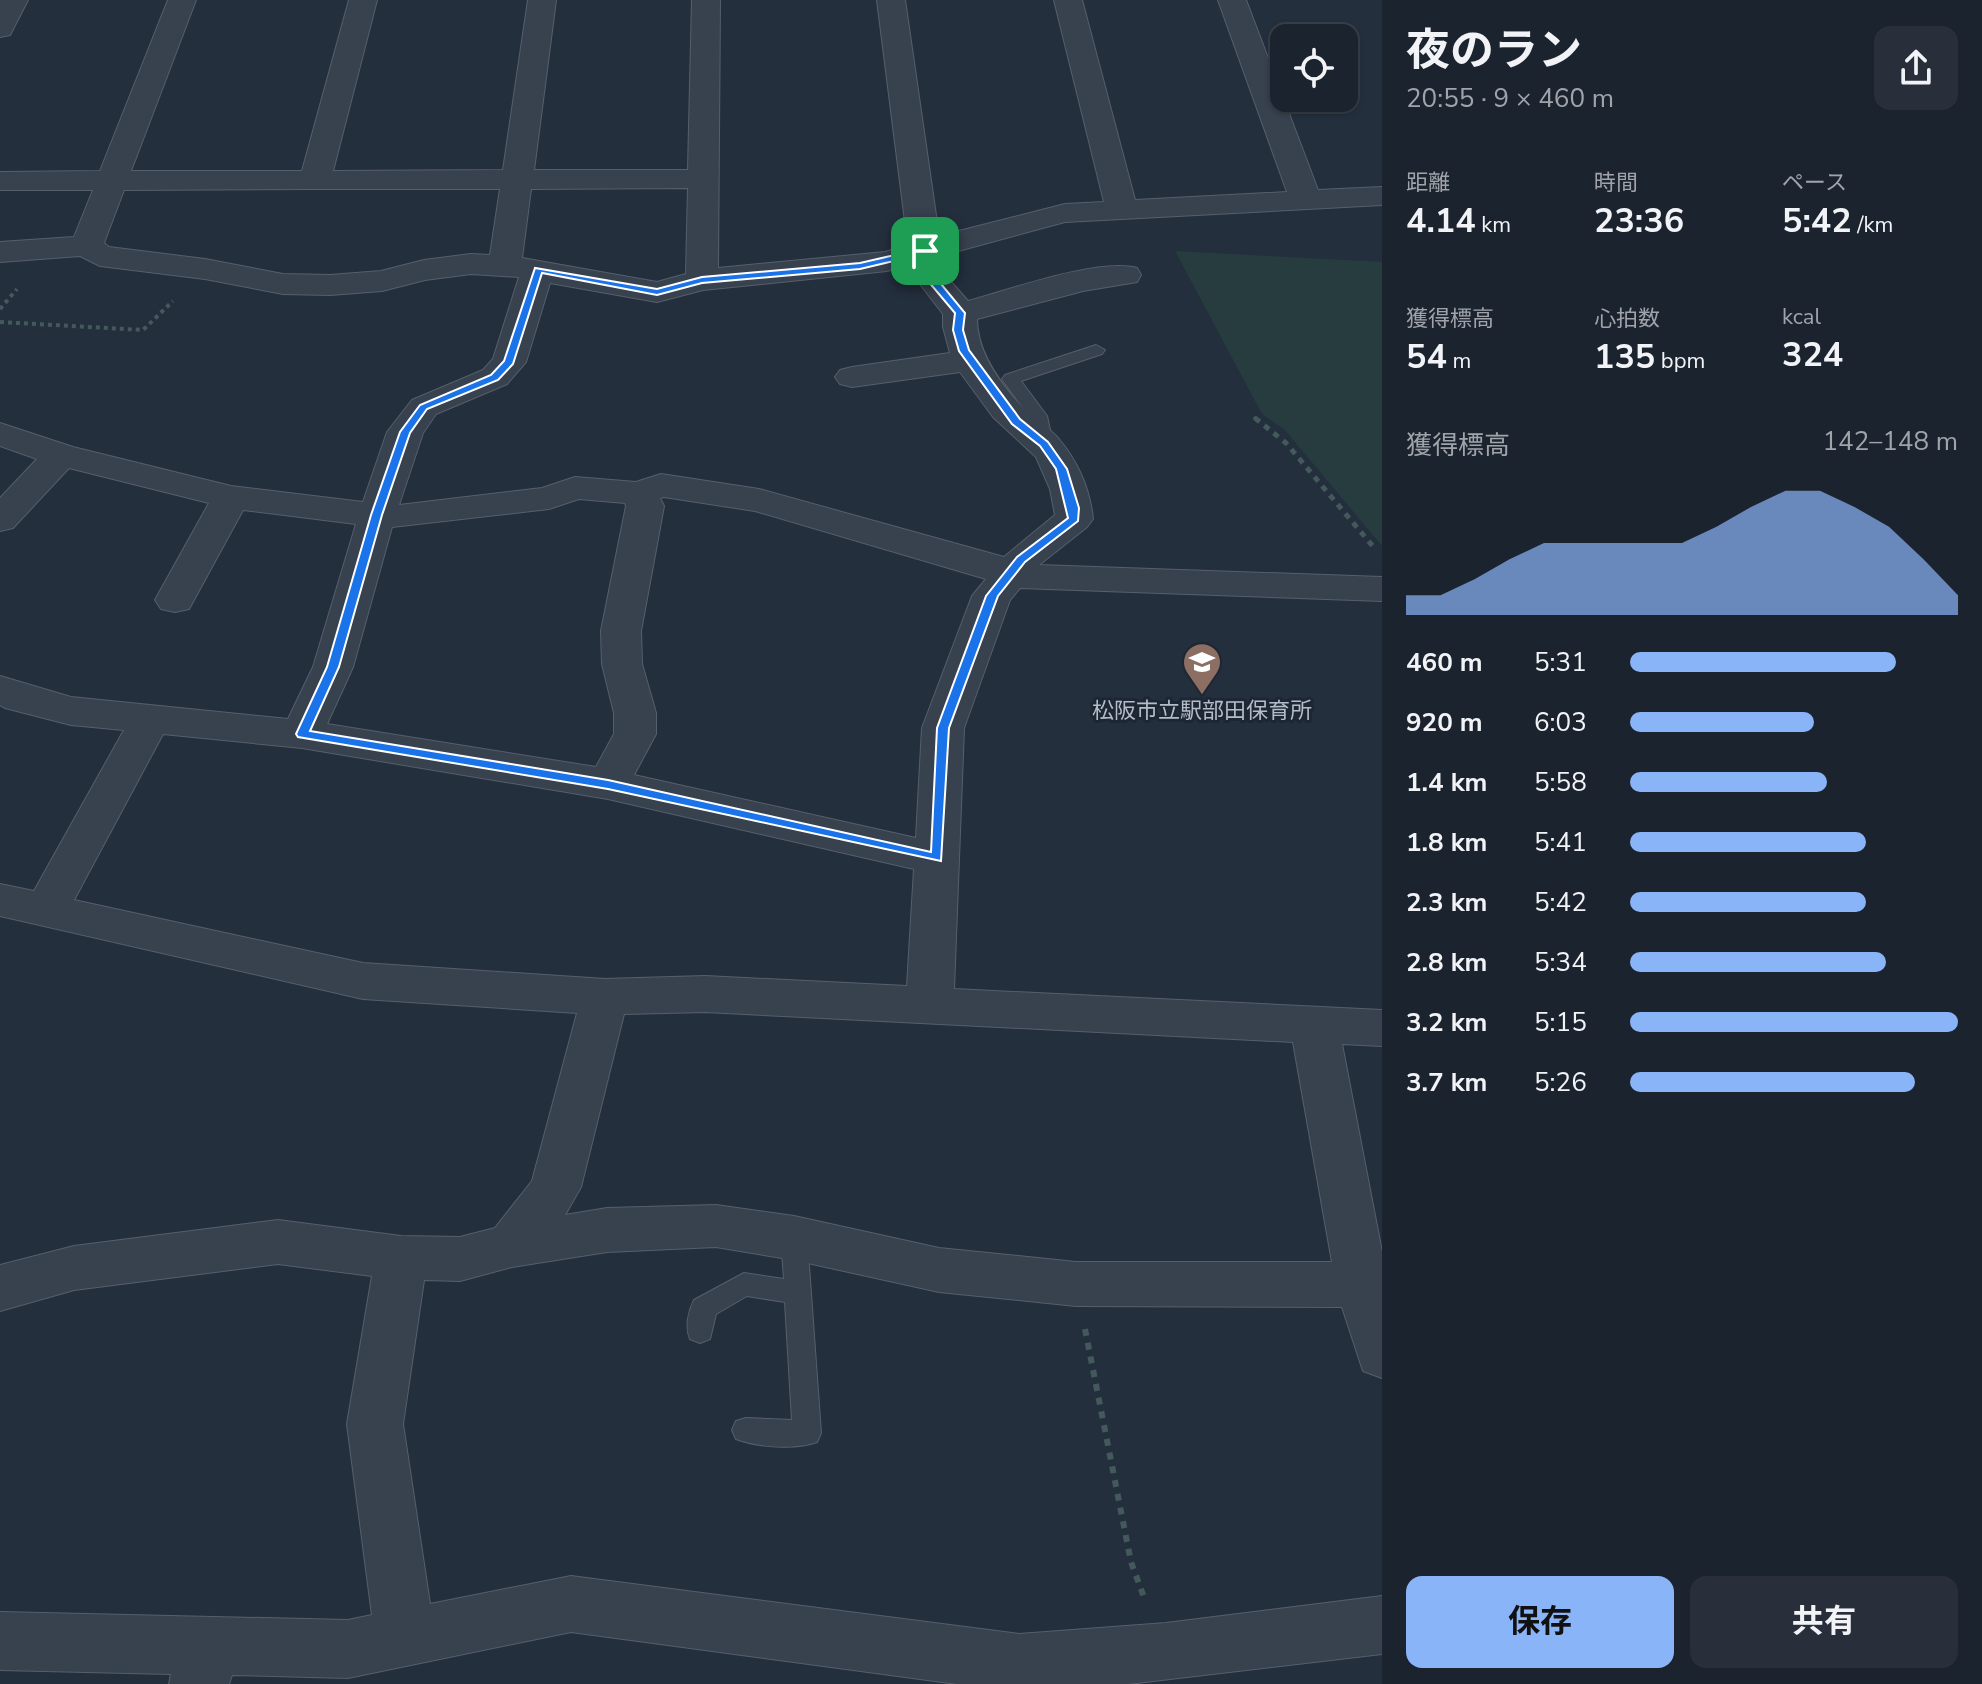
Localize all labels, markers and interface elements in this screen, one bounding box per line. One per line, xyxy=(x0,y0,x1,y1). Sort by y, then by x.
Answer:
text: 夜のラン xyxy=(1406,21,1582,81)
map controls xyxy=(1270,24,1358,112)
button: locate xyxy=(1270,24,1358,112)
button: share xyxy=(1874,26,1958,110)
text: 20:55 · 9 × 460 m xyxy=(1406,81,1614,116)
text: 距離 xyxy=(1406,168,1450,198)
text: 時間 xyxy=(1594,168,1638,198)
text: ペース xyxy=(1782,168,1847,198)
text: 4.14 xyxy=(1406,198,1476,244)
text: 23:36 xyxy=(1594,198,1684,244)
text: 5:42 xyxy=(1782,198,1852,244)
text: km xyxy=(1476,210,1511,240)
text: /km xyxy=(1852,210,1893,240)
pin xyxy=(891,217,959,285)
icon: arrive xyxy=(903,229,947,273)
text: kcal xyxy=(1782,302,1821,332)
text: 獲得標高 xyxy=(1406,304,1494,334)
text: 心拍数 xyxy=(1594,304,1660,334)
text: 324 xyxy=(1782,332,1843,378)
text: 54 xyxy=(1406,334,1447,380)
text: 135 xyxy=(1594,334,1655,380)
text: m xyxy=(1447,346,1471,376)
text: bpm xyxy=(1655,346,1705,376)
text: 142–148 m xyxy=(1822,424,1958,459)
text: 獲得標高 xyxy=(1406,428,1510,463)
school or university icon: 松阪市立駅部田保育所 xyxy=(1181,641,1223,696)
text: 460 m xyxy=(1406,645,1483,680)
text: 5:31 xyxy=(1534,645,1587,680)
place label: 松阪市立駅部田保育所 xyxy=(1092,696,1312,726)
text: 920 m xyxy=(1406,705,1483,740)
text: 6:03 xyxy=(1534,705,1587,740)
text: 1.4 km xyxy=(1406,765,1487,800)
text: 5:58 xyxy=(1534,765,1587,800)
text: 1.8 km xyxy=(1406,825,1487,860)
text: 5:41 xyxy=(1534,825,1587,860)
text: 2.3 km xyxy=(1406,885,1487,920)
text: 5:42 xyxy=(1534,885,1587,920)
text: 2.8 km xyxy=(1406,945,1487,980)
text: 5:34 xyxy=(1534,945,1587,980)
text: 3.2 km xyxy=(1406,1005,1487,1040)
text: 5:15 xyxy=(1534,1005,1587,1040)
text: 3.7 km xyxy=(1406,1065,1487,1100)
text: 5:26 xyxy=(1534,1065,1587,1100)
button: 保存 xyxy=(1406,1576,1674,1668)
button: 共有 xyxy=(1690,1576,1958,1668)

